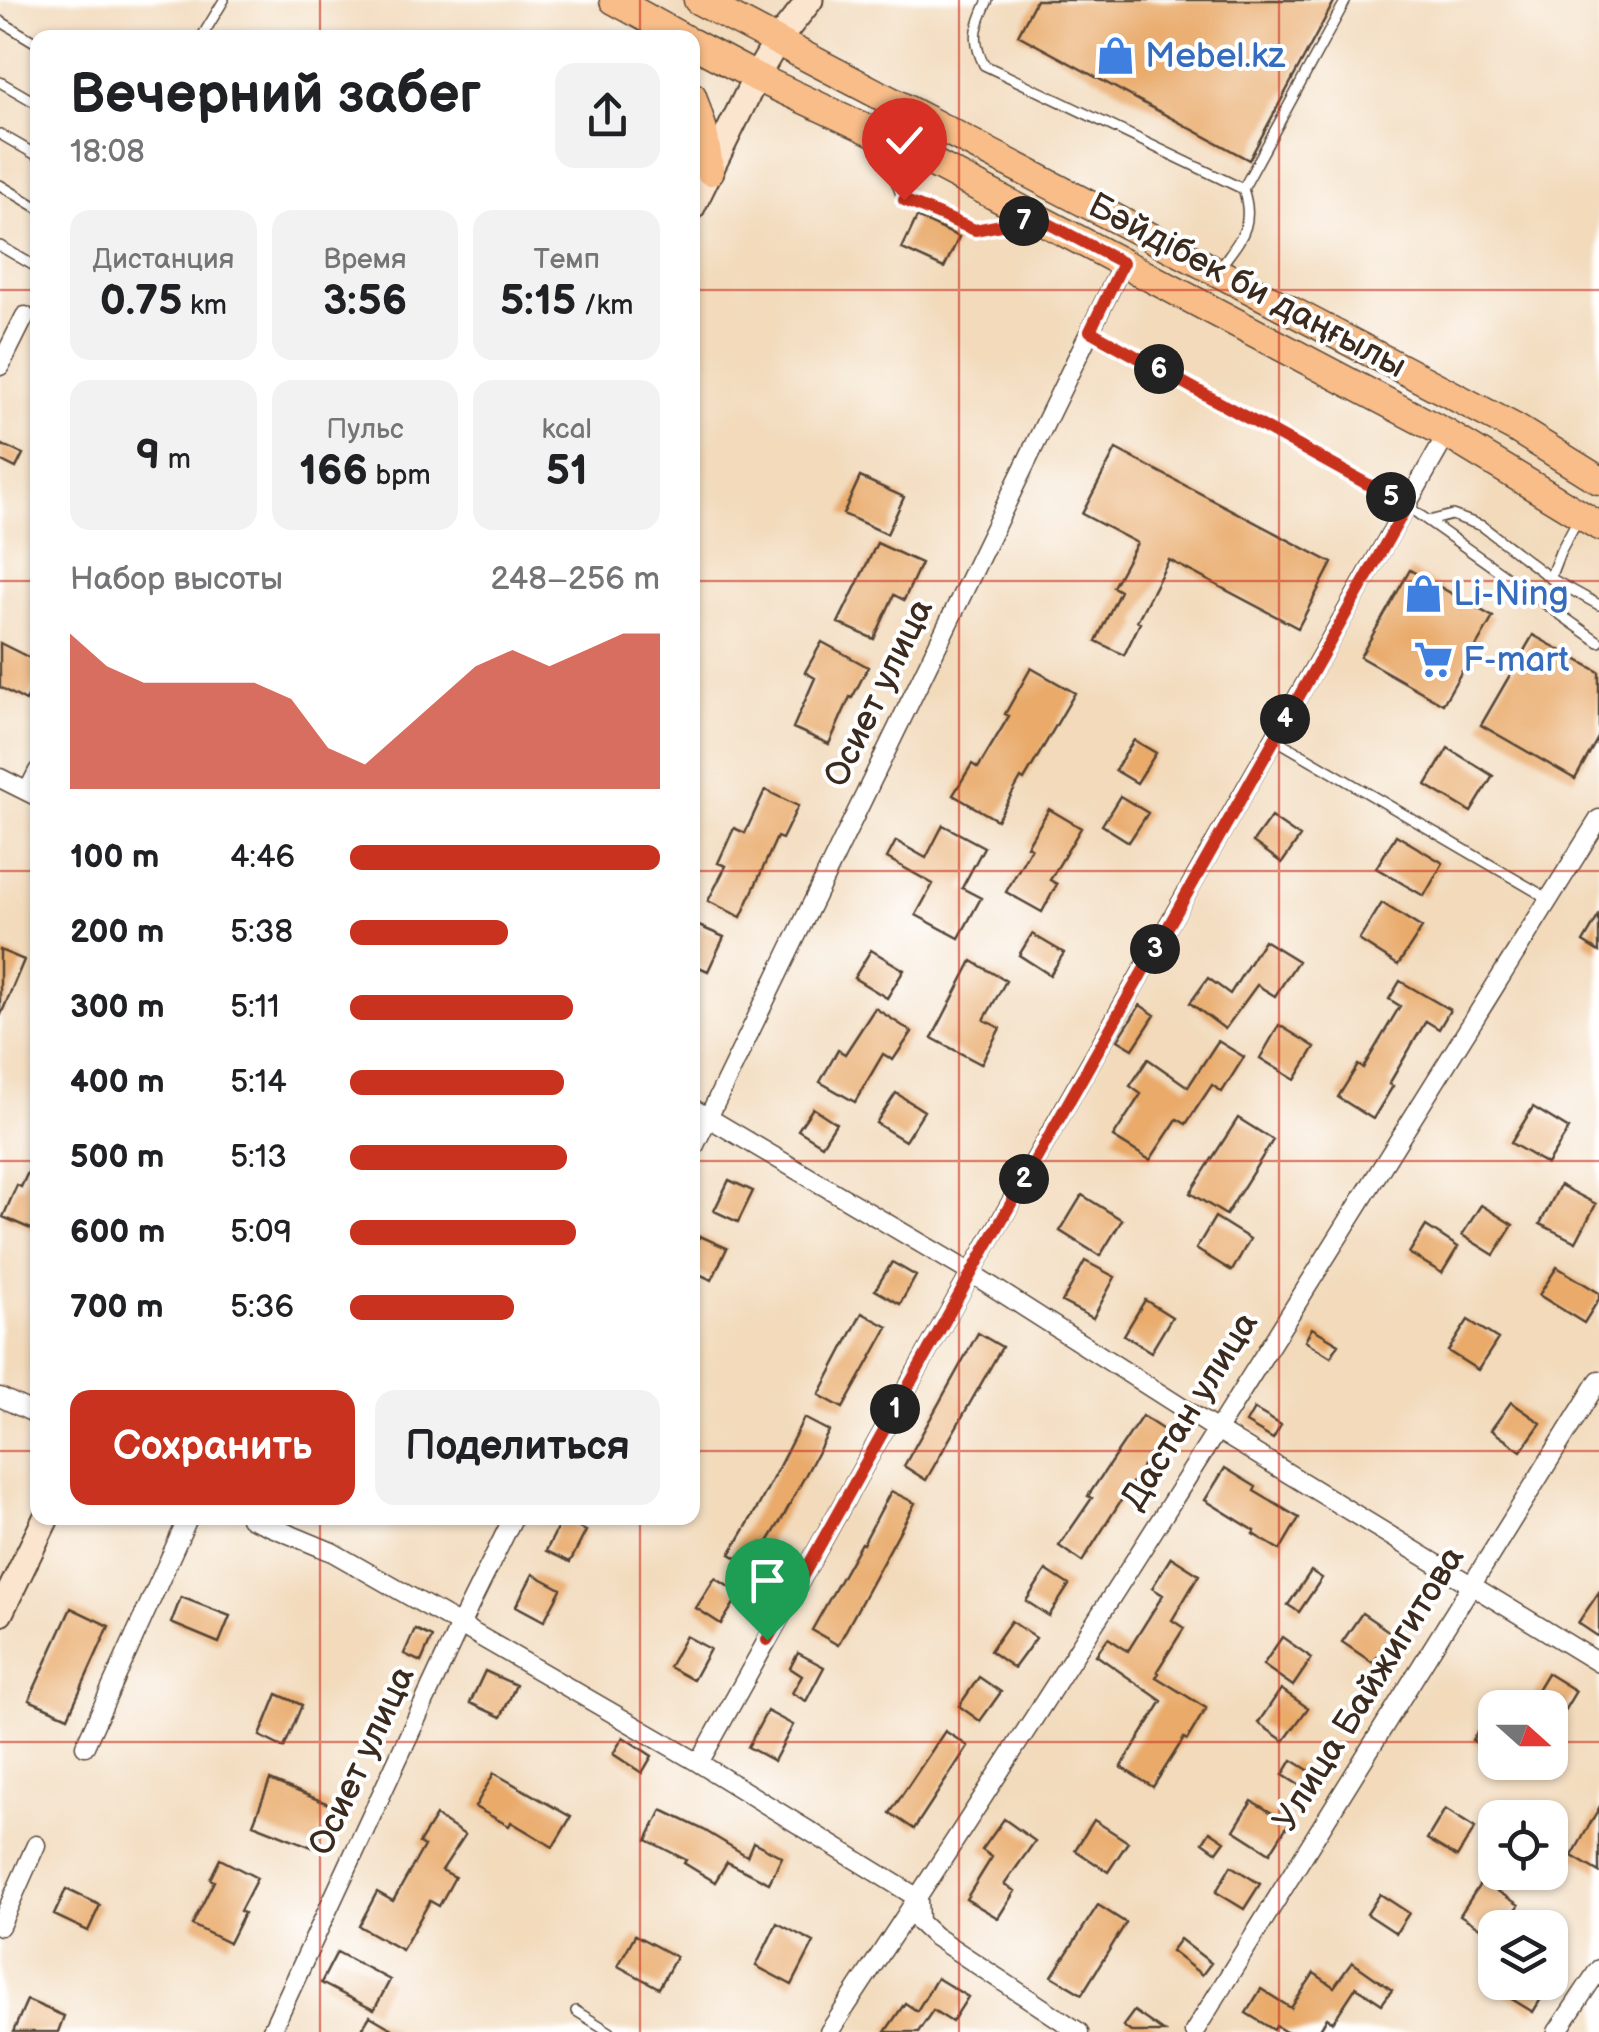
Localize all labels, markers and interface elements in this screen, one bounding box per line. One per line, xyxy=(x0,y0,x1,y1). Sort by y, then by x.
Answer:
shop icon: Mebel.kz xyxy=(1094,35,1136,77)
place label: Mebel.kz xyxy=(1145,35,1286,78)
text: Вечерний забег xyxy=(70,62,481,129)
button: share xyxy=(555,63,660,168)
pin xyxy=(862,98,947,201)
icon: check xyxy=(877,113,932,168)
text: 18:08 xyxy=(70,133,145,172)
street label: Бәйдібек би даңғылы xyxy=(1081,184,1413,388)
pin: 7 xyxy=(999,196,1049,246)
text: 7 xyxy=(1016,204,1032,237)
text: Дистанция xyxy=(92,243,234,276)
text: Время xyxy=(323,243,407,276)
text: Темп xyxy=(533,243,600,276)
text: 0.75 xyxy=(100,276,183,327)
text: 3:56 xyxy=(323,276,407,327)
text: 5:15 xyxy=(500,276,576,327)
text: km xyxy=(183,289,227,322)
text: /km xyxy=(576,289,633,322)
pin: 6 xyxy=(1134,344,1184,394)
text: 6 xyxy=(1151,352,1167,385)
text: Пульс xyxy=(326,413,404,446)
text: kcal xyxy=(542,413,592,446)
text: 9 xyxy=(136,430,160,481)
text: m xyxy=(160,443,191,476)
text: 166 xyxy=(299,446,368,497)
text: 51 xyxy=(546,446,588,497)
text: bpm xyxy=(368,459,431,492)
pin: 5 xyxy=(1366,472,1416,522)
text: 5 xyxy=(1383,480,1399,513)
text: Набор высоты xyxy=(70,560,283,599)
text: 248–256 m xyxy=(490,560,660,599)
shop icon: Li-Ning xyxy=(1402,573,1444,615)
place label: Li-Ning xyxy=(1453,573,1569,616)
street label: Осиет улица xyxy=(815,592,943,794)
supermarket icon: F-mart xyxy=(1412,639,1454,681)
place label: F-mart xyxy=(1463,639,1569,682)
pin: 4 xyxy=(1260,694,1310,744)
text: 4 xyxy=(1277,702,1293,735)
text: 100 m xyxy=(70,838,159,877)
text: 4:46 xyxy=(230,838,295,877)
text: 200 m xyxy=(70,913,164,952)
text: 5:38 xyxy=(230,913,293,952)
pin: 3 xyxy=(1130,924,1180,974)
text: 3 xyxy=(1147,932,1163,965)
text: 300 m xyxy=(70,988,165,1027)
text: 5:11 xyxy=(230,988,280,1027)
text: 400 m xyxy=(70,1063,165,1102)
text: 5:14 xyxy=(230,1063,287,1102)
text: 500 m xyxy=(70,1138,164,1177)
text: 5:13 xyxy=(230,1138,287,1177)
pin: 2 xyxy=(999,1154,1049,1204)
text: 2 xyxy=(1016,1162,1032,1195)
text: 600 m xyxy=(70,1213,165,1252)
text: 5:09 xyxy=(230,1213,292,1252)
text: 700 m xyxy=(70,1288,163,1327)
text: 5:36 xyxy=(230,1288,294,1327)
street label: Дастан улица xyxy=(1112,1304,1268,1518)
pin: 1 xyxy=(870,1384,920,1434)
button: Сохранить xyxy=(70,1390,355,1505)
button: Поделиться xyxy=(375,1390,660,1505)
text: 1 xyxy=(889,1392,901,1425)
pin xyxy=(725,1538,810,1641)
street label: Улица Байжигитова xyxy=(1264,1538,1474,1839)
icon: arrive xyxy=(740,1553,795,1608)
street label: Осиет улица xyxy=(299,1659,425,1863)
north arrow xyxy=(1478,1690,1568,1780)
map controls xyxy=(1478,1690,1568,2000)
button: locate xyxy=(1478,1800,1568,1890)
button: layers xyxy=(1478,1910,1568,2000)

